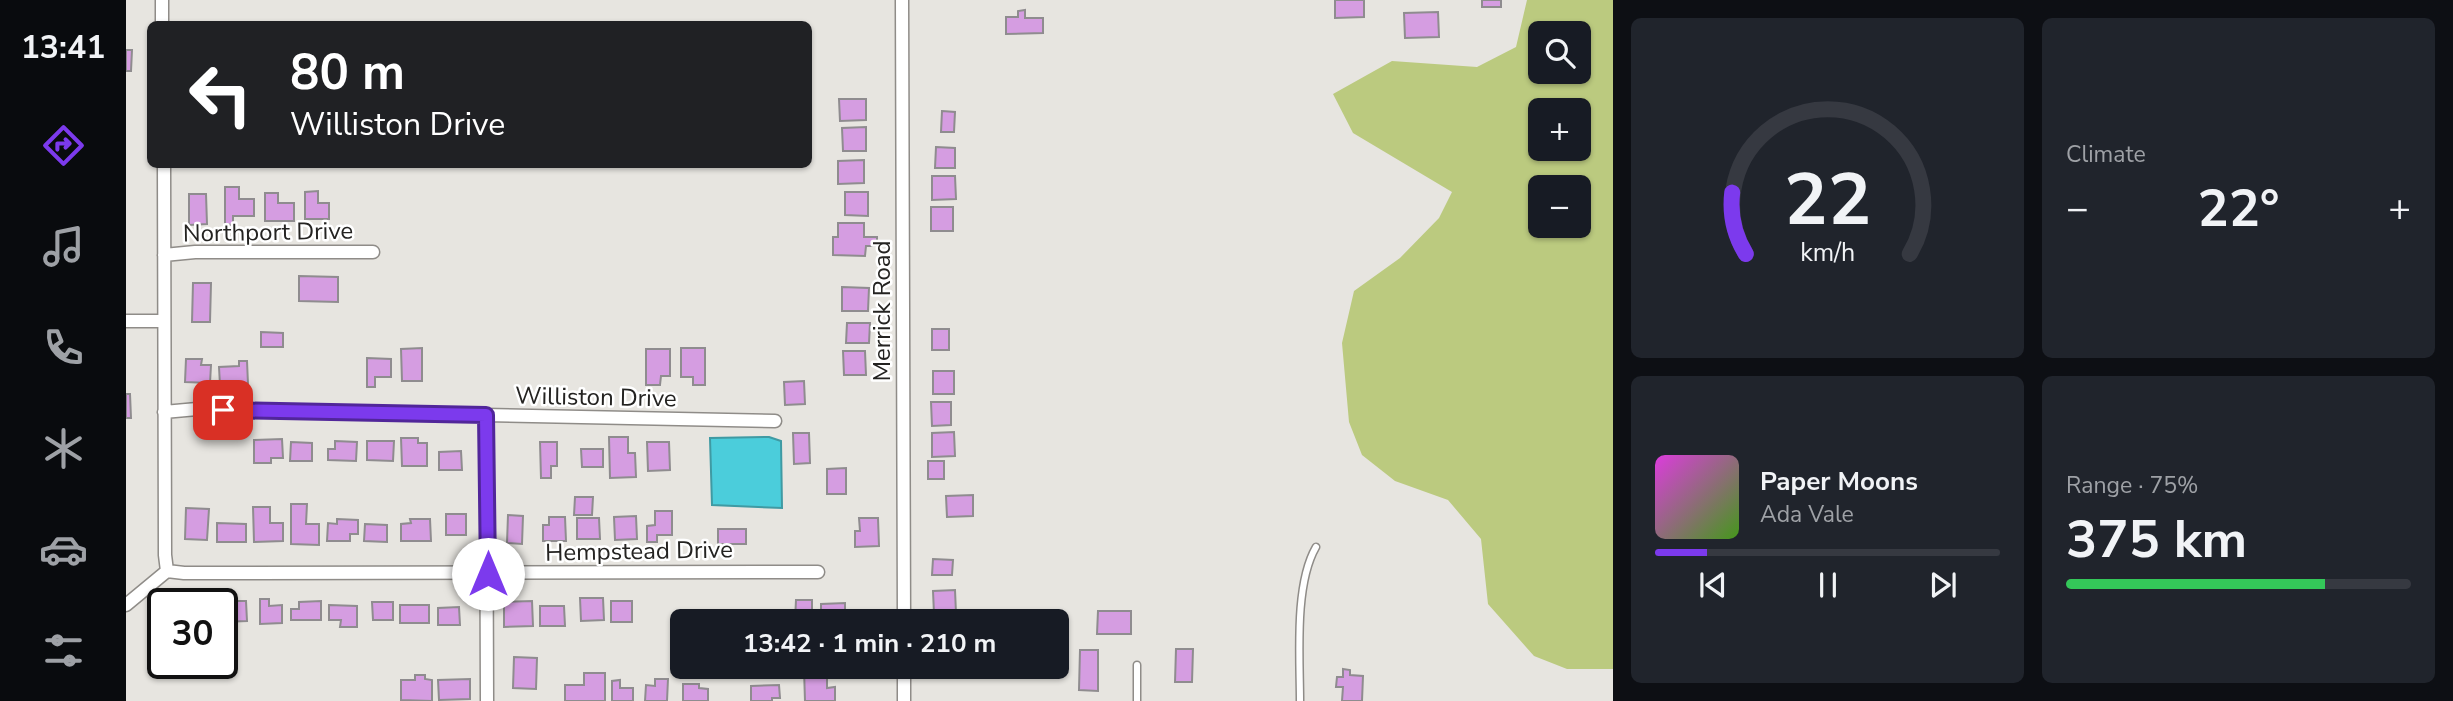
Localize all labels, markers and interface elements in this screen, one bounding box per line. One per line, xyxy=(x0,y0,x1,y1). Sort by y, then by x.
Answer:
map controls xyxy=(1528,21,1591,238)
button: search xyxy=(1528,21,1591,84)
text: 13:41 xyxy=(21,26,105,69)
text: 80 m xyxy=(290,39,405,106)
icon: left xyxy=(175,49,266,140)
button: + xyxy=(1528,98,1591,161)
text: Williston Drive xyxy=(290,103,505,146)
icon: directions xyxy=(39,121,88,170)
text: Climate xyxy=(2066,139,2146,170)
text: 22 xyxy=(1784,150,1871,250)
text: 22° xyxy=(2197,173,2280,244)
button: − xyxy=(1528,175,1591,238)
text: − xyxy=(2066,183,2089,234)
text: + xyxy=(2388,183,2411,234)
street label: Northport Drive xyxy=(183,215,353,249)
icon: music xyxy=(39,222,88,271)
text: km/h xyxy=(1800,236,1855,270)
street label: Merrick Road xyxy=(866,240,898,382)
icon: phone xyxy=(39,323,88,372)
pin xyxy=(193,380,253,440)
street label: Williston Drive xyxy=(515,380,677,414)
icon: arrive xyxy=(204,391,242,429)
icon: climate xyxy=(39,424,88,473)
text: Paper Moons xyxy=(1760,464,1918,499)
text: Range · 75% xyxy=(2066,470,2198,501)
text: Ada Vale xyxy=(1760,499,1854,530)
text: 375 km xyxy=(2066,504,2247,575)
icon: car xyxy=(39,525,88,574)
street label: Hempstead Drive xyxy=(545,533,733,569)
position arrow xyxy=(451,537,525,611)
icon: previous xyxy=(1694,566,1732,604)
icon: pause xyxy=(1809,566,1847,604)
icon: next xyxy=(1924,566,1962,604)
speed limit sign: 30 xyxy=(147,588,238,679)
icon: filters xyxy=(39,626,88,675)
text: 13:42 · 1 min · 210 m xyxy=(743,626,996,661)

